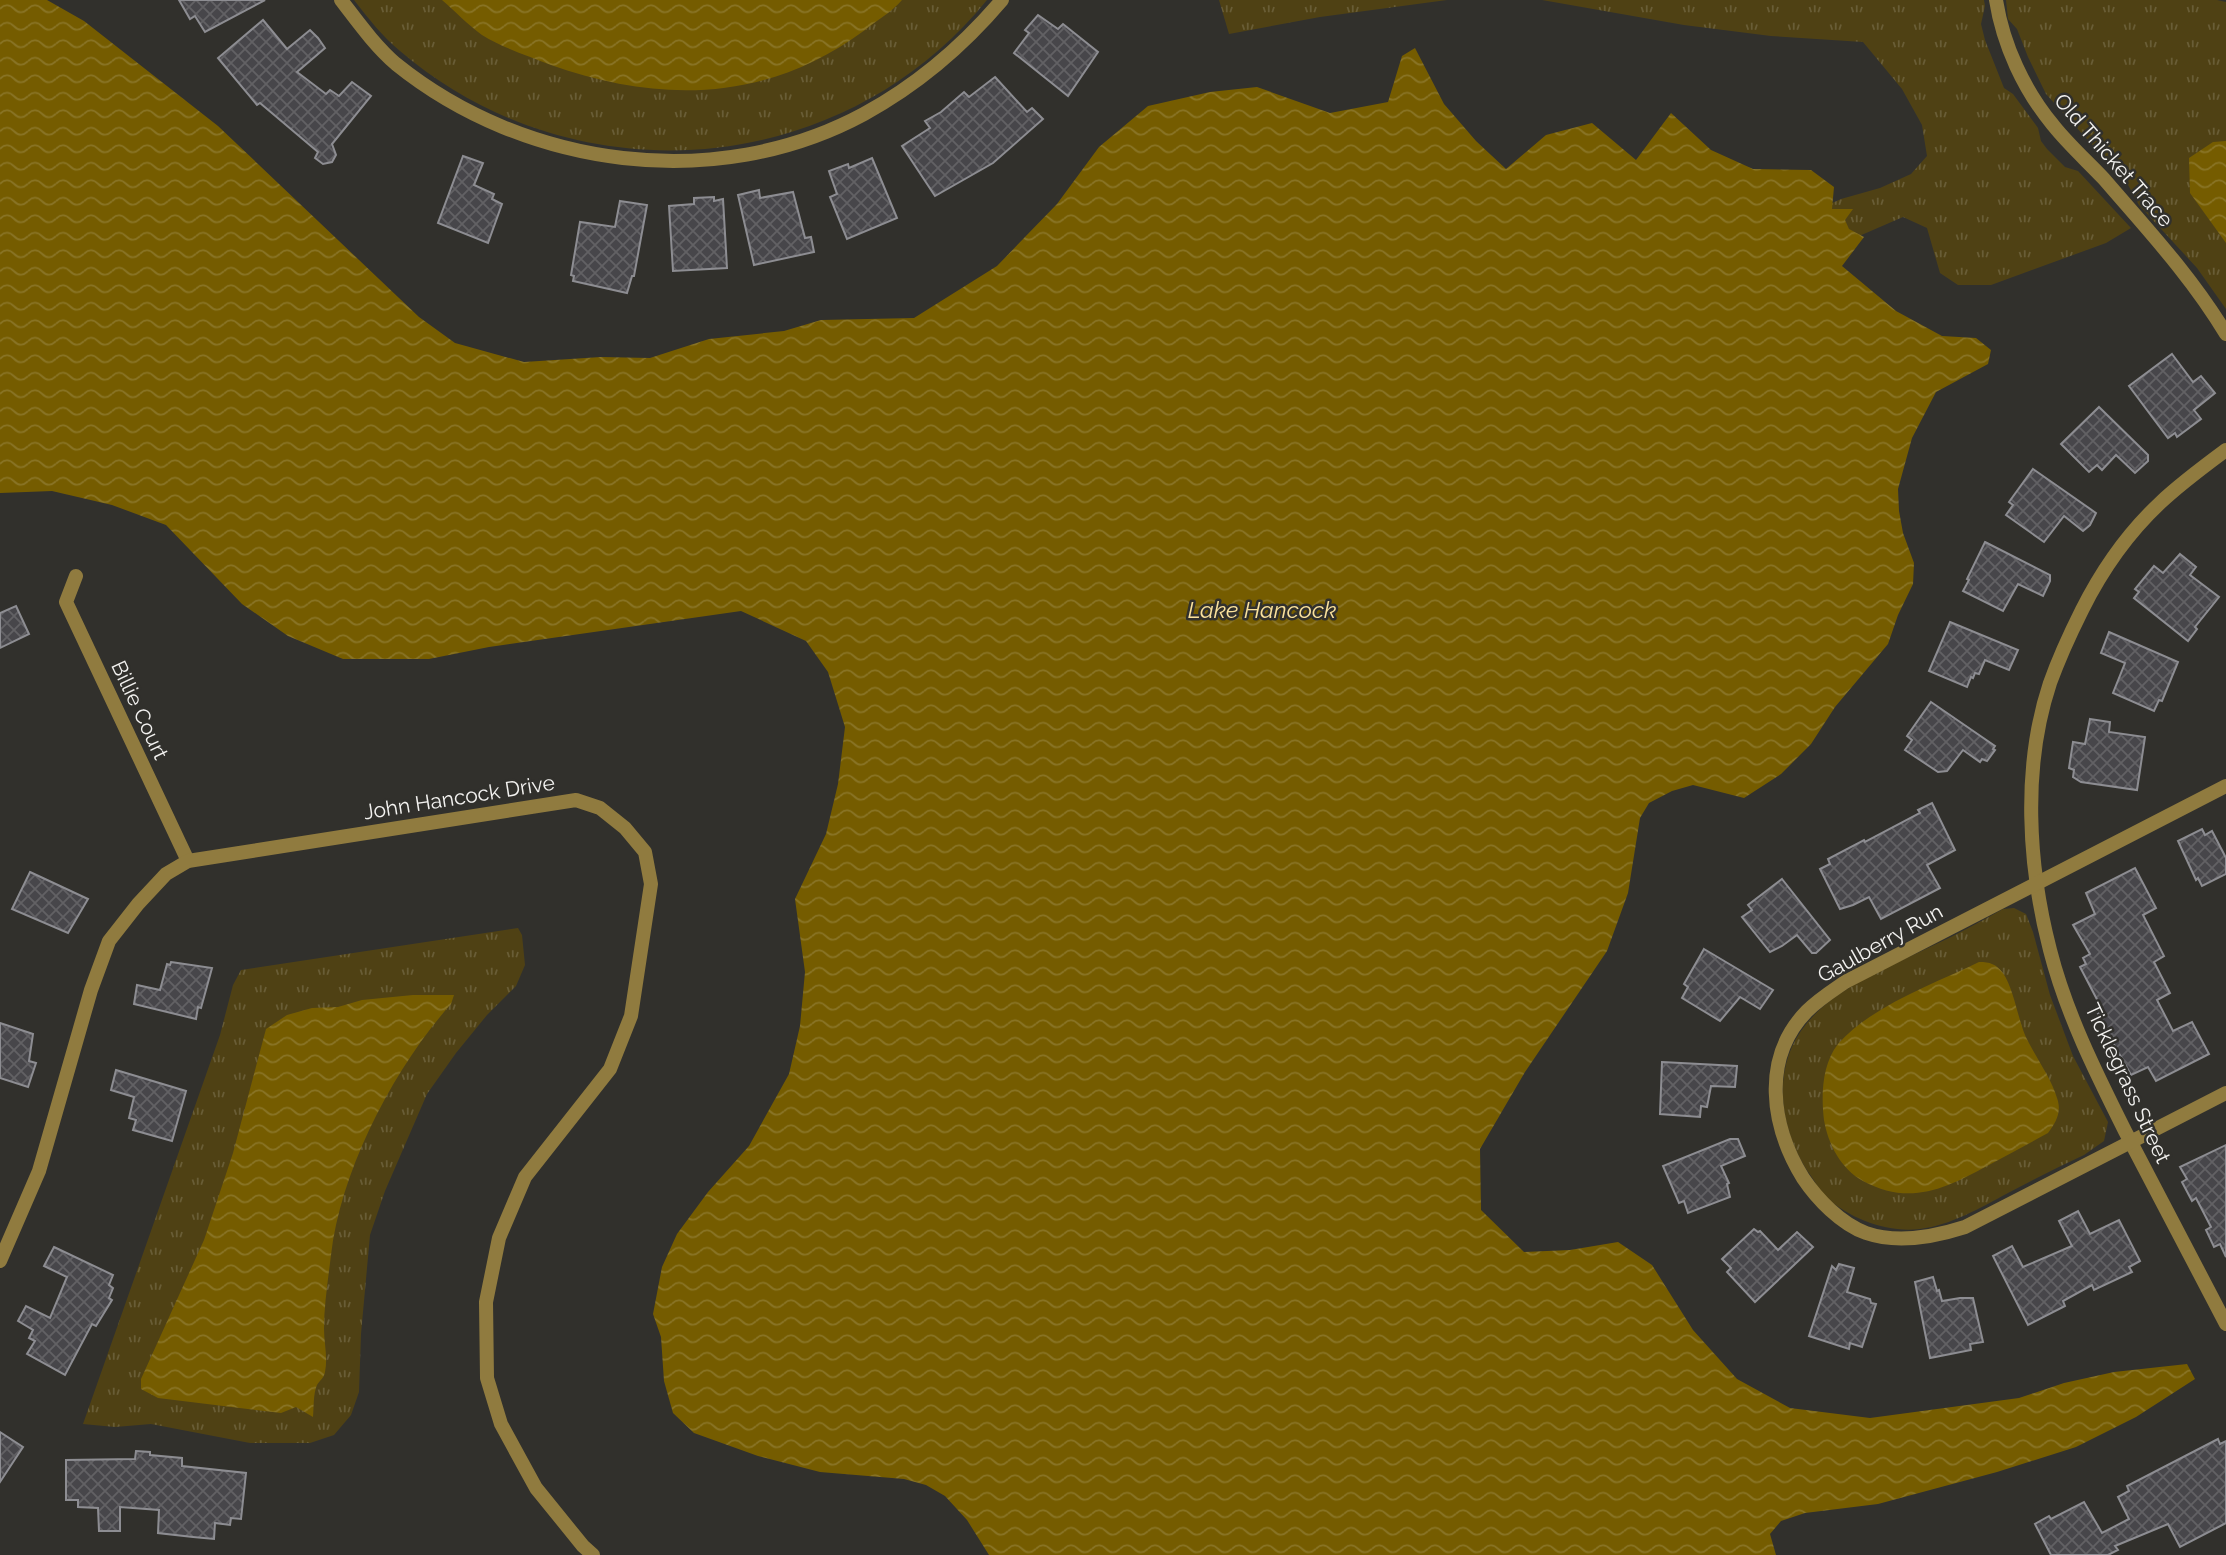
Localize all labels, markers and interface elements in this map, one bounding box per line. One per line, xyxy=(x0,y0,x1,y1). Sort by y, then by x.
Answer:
street label: Old Thicket Trace xyxy=(2049,88,2179,232)
water label: Lake Hancock xyxy=(1188,596,1336,623)
street label: Billie Court xyxy=(106,657,174,763)
street label: John Hancock Drive xyxy=(362,770,556,824)
street label: Gaulberry Run xyxy=(1813,898,1947,988)
street label: Ticklegrass Street xyxy=(2080,999,2176,1167)

